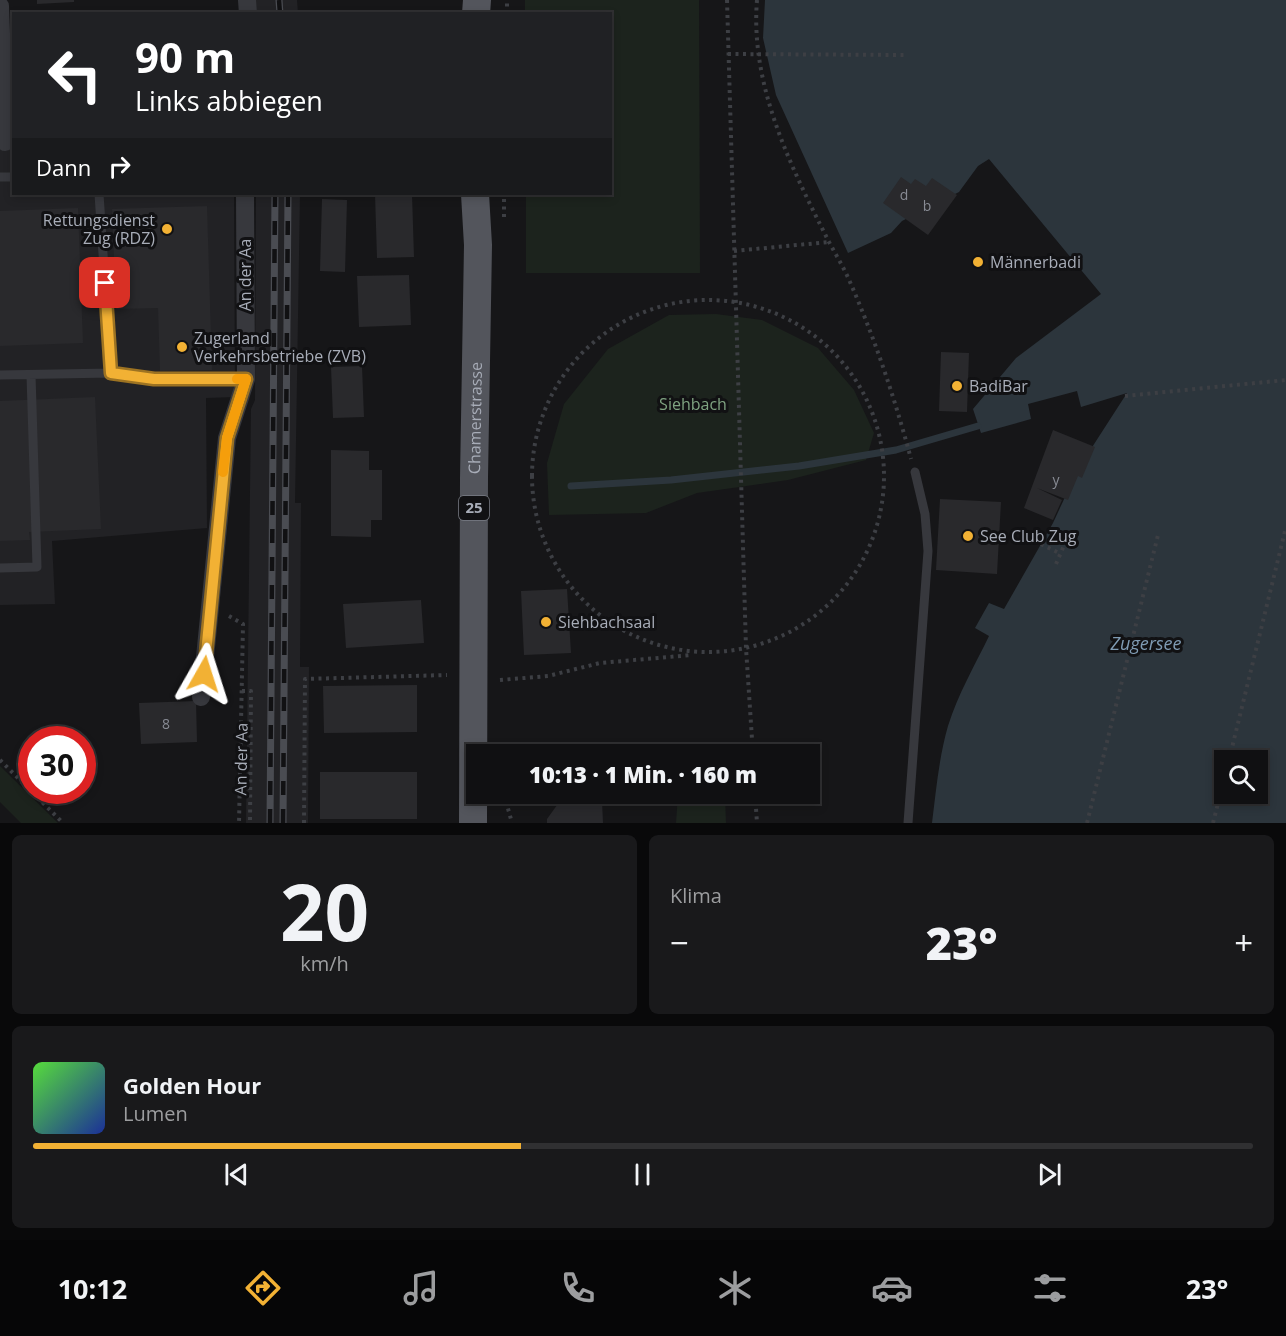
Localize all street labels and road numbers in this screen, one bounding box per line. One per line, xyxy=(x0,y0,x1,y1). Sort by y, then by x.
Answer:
street label: An der Aa xyxy=(234,239,256,311)
street label: Chamerstrasse xyxy=(463,362,487,474)
road number: 25 xyxy=(459,496,489,520)
street label: An der Aa xyxy=(229,723,253,795)

